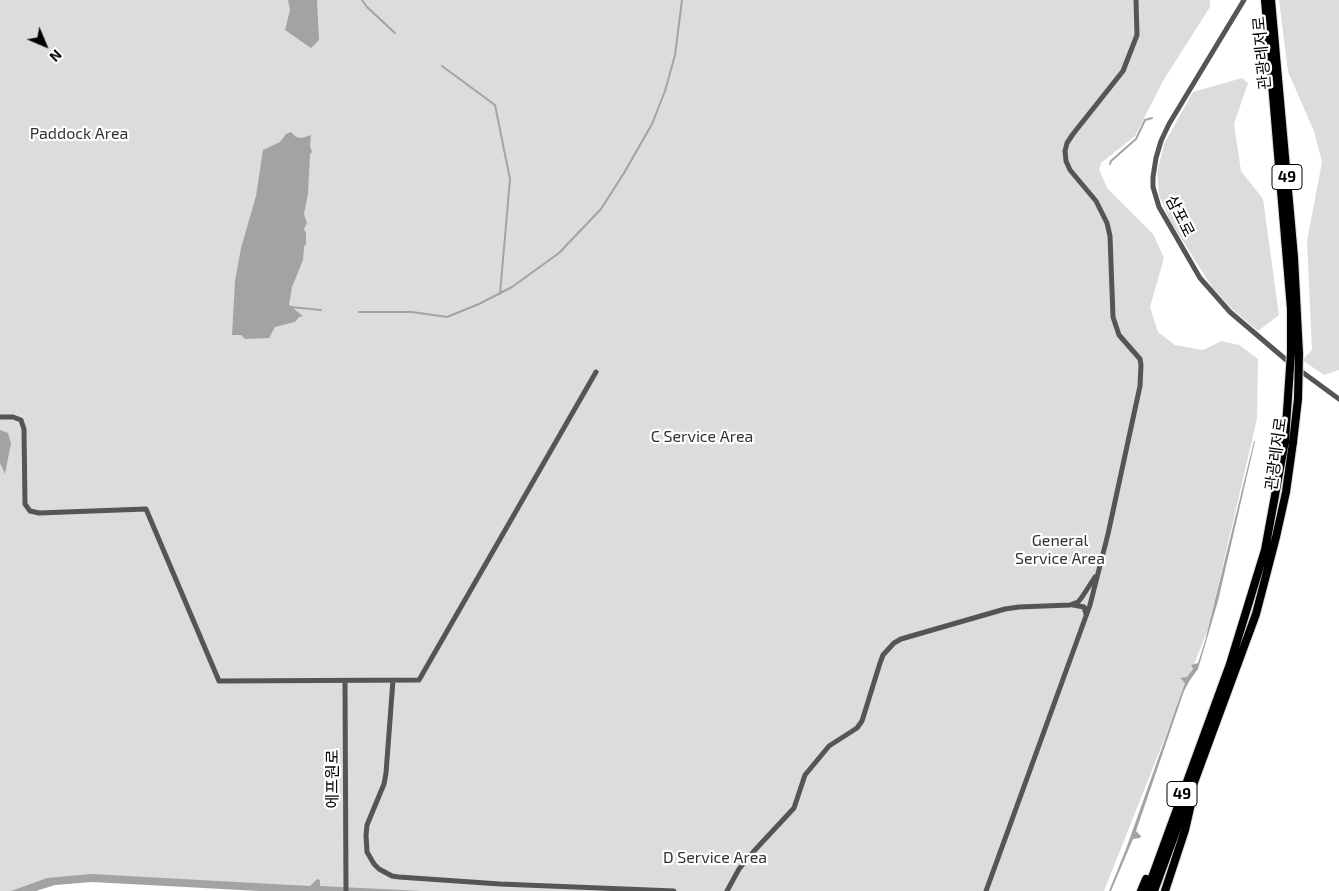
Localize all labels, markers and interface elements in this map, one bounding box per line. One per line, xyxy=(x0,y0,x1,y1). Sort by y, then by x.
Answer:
street label: 관광레저로 xyxy=(1249,16,1275,90)
north arrow xyxy=(20,20,70,70)
text: N xyxy=(46,46,66,66)
park label: Paddock Area xyxy=(30,124,128,144)
road number: 49 xyxy=(1272,164,1302,190)
street label: 삼포로 xyxy=(1161,192,1199,240)
street label: 관광레저로 xyxy=(1261,416,1291,492)
park label: C Service Area xyxy=(651,427,753,447)
park label: General Service Area xyxy=(1015,531,1105,569)
street label: 에프원로 xyxy=(323,750,343,808)
road number: 49 xyxy=(1167,782,1197,806)
park label: D Service Area xyxy=(663,848,767,868)

